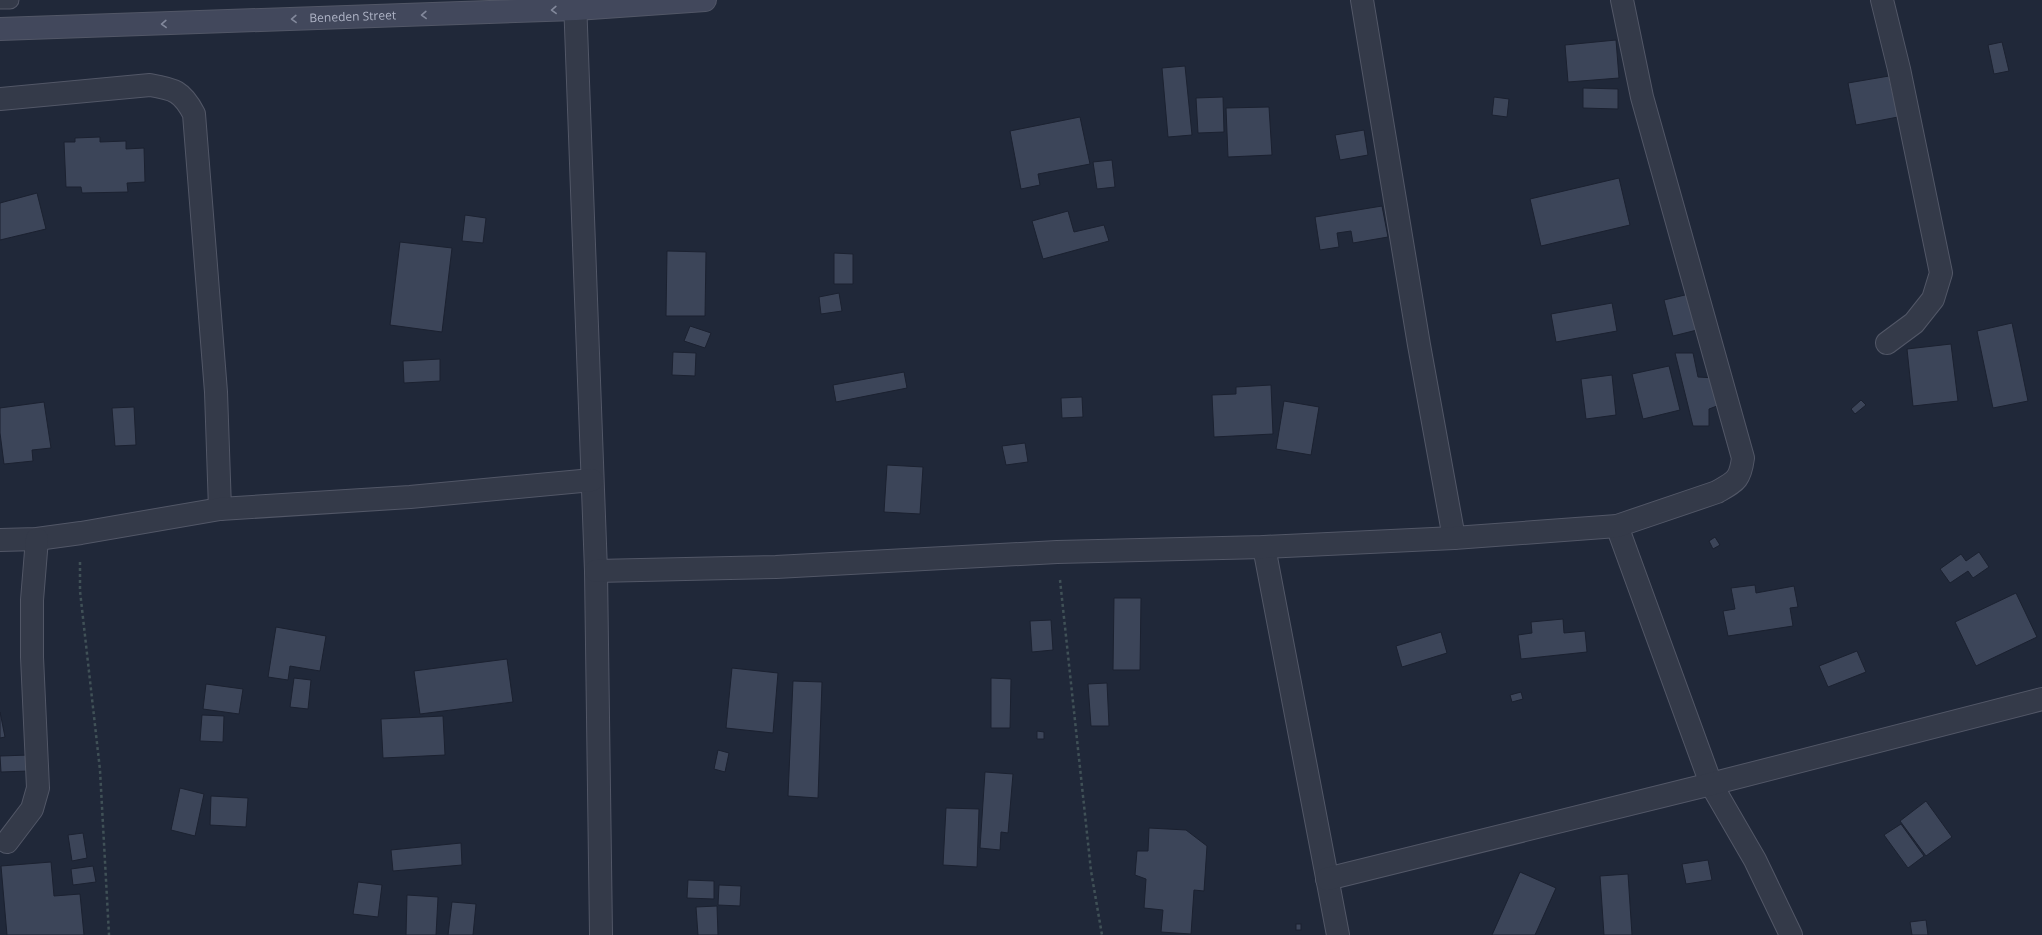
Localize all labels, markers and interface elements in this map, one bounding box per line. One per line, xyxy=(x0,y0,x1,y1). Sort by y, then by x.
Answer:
street label: Beneden Street xyxy=(309,6,396,26)
one-way arrow xyxy=(551,6,557,14)
one-way arrow xyxy=(421,11,427,19)
one-way arrow xyxy=(291,15,297,24)
one-way arrow xyxy=(161,20,167,28)

